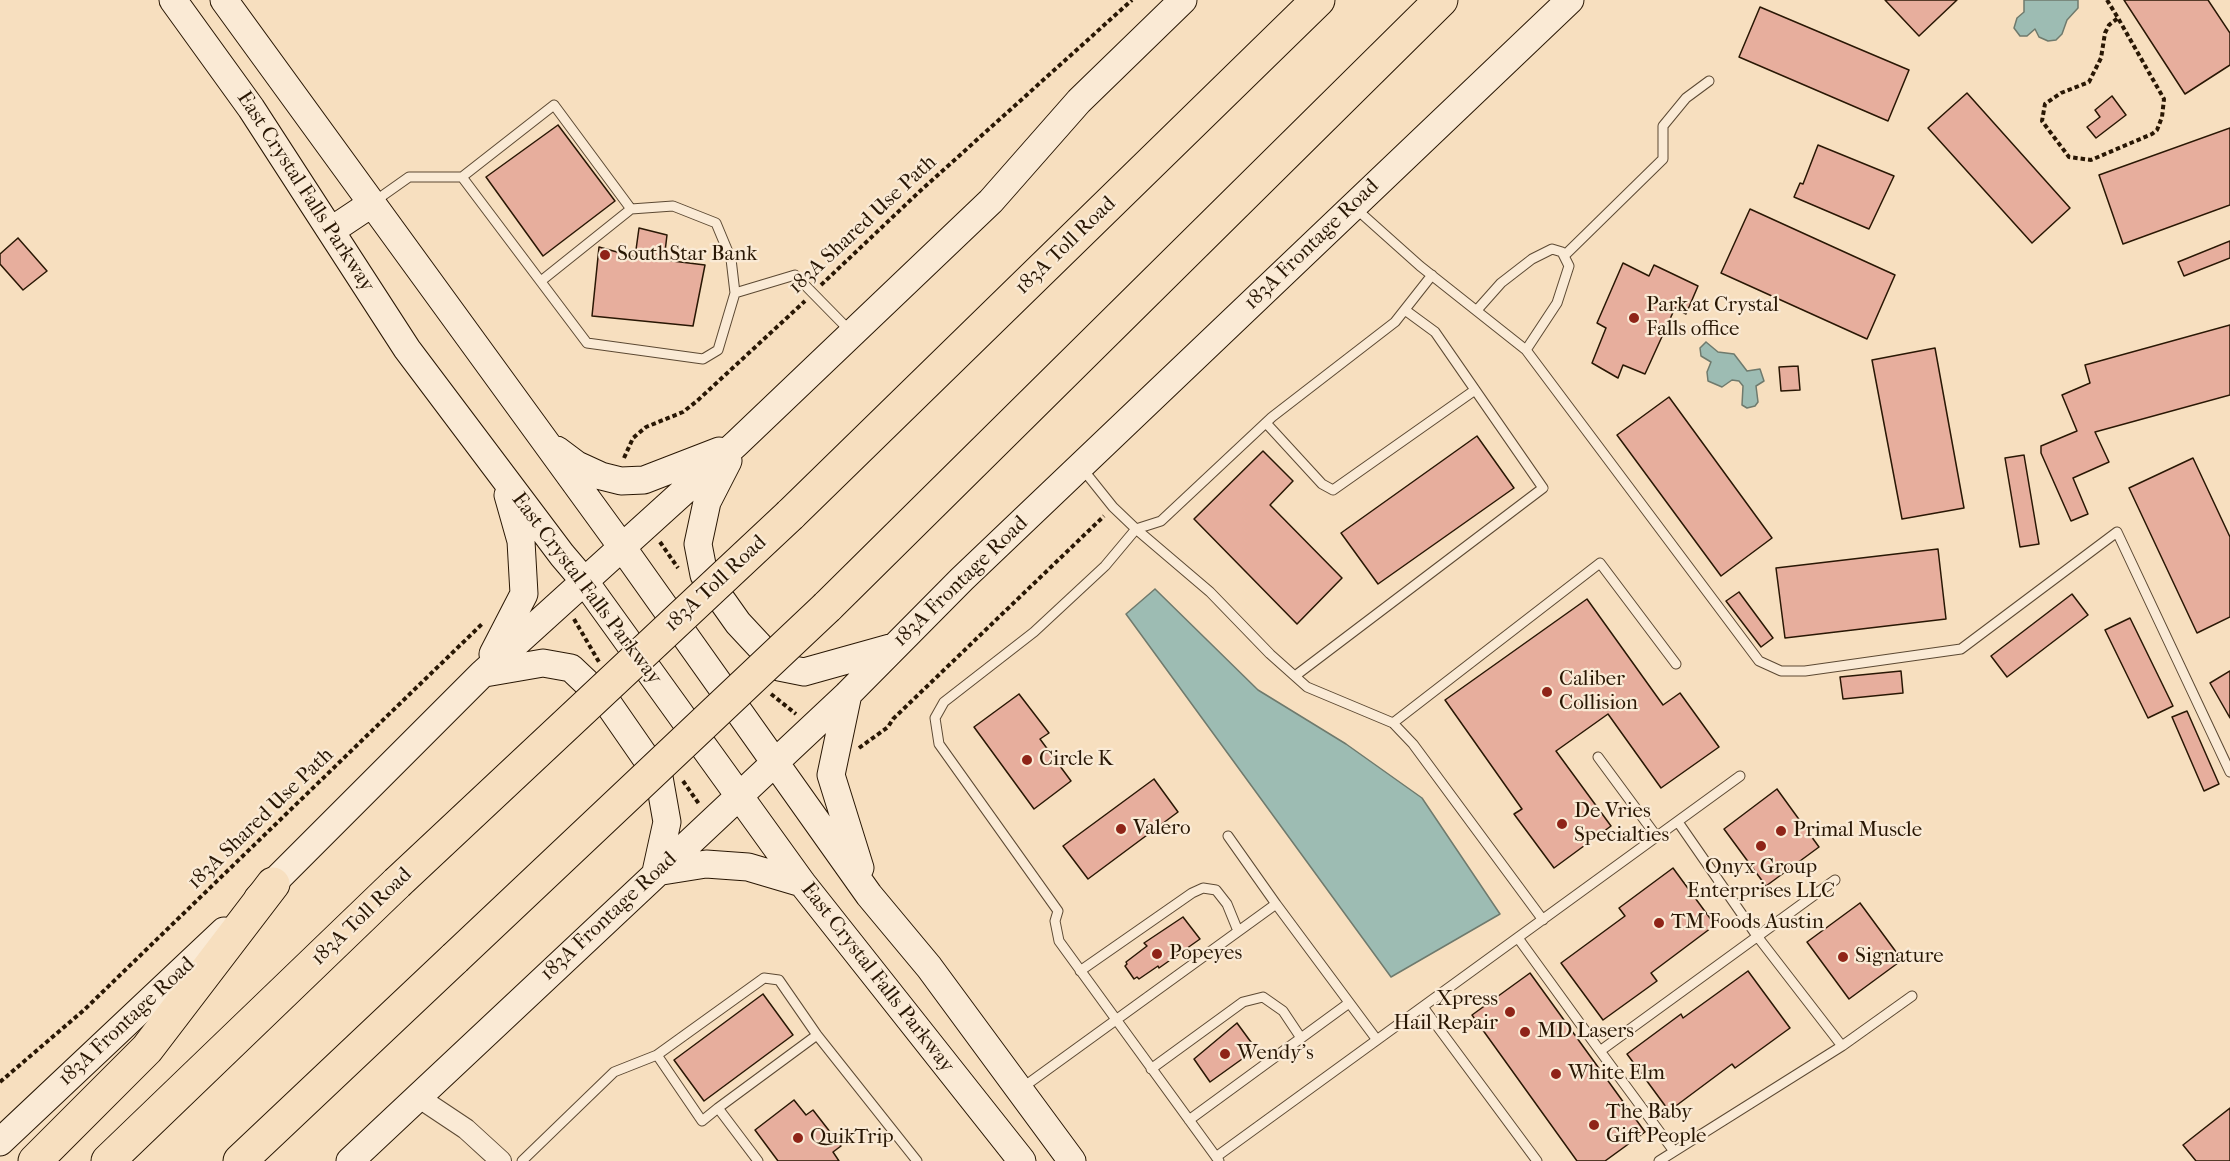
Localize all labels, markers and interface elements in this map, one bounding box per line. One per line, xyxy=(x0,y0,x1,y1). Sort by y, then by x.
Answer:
street label: East Crystal Falls Parkway xyxy=(231,87,379,297)
street label: 183A Shared Use Path xyxy=(784,150,942,300)
street label: 183A Frontage Road xyxy=(1239,174,1385,316)
street label: 183A Toll Road xyxy=(1010,192,1122,300)
place label: SouthStar Bank xyxy=(617,242,757,268)
marker: SouthStar Bank xyxy=(598,248,612,262)
place label: Park at Crystal Falls office xyxy=(1646,293,1779,343)
marker: Park at Crystal Falls office xyxy=(1627,311,1641,325)
street label: East Crystal Falls Parkway xyxy=(505,488,667,690)
street label: 183A Frontage Road xyxy=(888,511,1034,653)
street label: 183A Toll Road xyxy=(660,530,772,638)
place label: Caliber Collision xyxy=(1559,667,1638,717)
marker: Caliber Collision xyxy=(1540,685,1554,699)
street label: 183A Shared Use Path xyxy=(183,743,339,895)
place label: Circle K xyxy=(1039,747,1113,773)
marker: Circle K xyxy=(1020,753,1034,767)
place label: De Vries Specialties xyxy=(1574,799,1669,849)
place label: Valero xyxy=(1133,816,1191,842)
marker: De Vries Specialties xyxy=(1555,817,1569,831)
place label: Primal Muscle xyxy=(1793,818,1922,844)
marker: Valero xyxy=(1114,822,1128,836)
marker: Primal Muscle xyxy=(1774,824,1788,838)
marker: Onyx Group Enterprises LLC xyxy=(1754,839,1768,853)
street label: 183A Frontage Road xyxy=(536,847,682,987)
place label: Onyx Group Enterprises LLC xyxy=(1687,855,1835,905)
street label: 183A Toll Road xyxy=(306,863,418,971)
street label: East Crystal Falls Parkway xyxy=(795,878,959,1078)
place label: TM Foods Austin xyxy=(1671,910,1824,936)
marker: TM Foods Austin xyxy=(1652,916,1666,930)
place label: Popeyes xyxy=(1169,941,1242,967)
place label: Signature xyxy=(1855,944,1944,970)
marker: Popeyes xyxy=(1150,947,1164,961)
marker: Signature xyxy=(1836,950,1850,964)
street label: 183A Frontage Road xyxy=(54,952,200,1092)
place label: Xpress Hail Repair xyxy=(1394,987,1498,1037)
marker: Xpress Hail Repair xyxy=(1503,1005,1517,1019)
place label: MD Lasers xyxy=(1537,1019,1634,1045)
marker: MD Lasers xyxy=(1518,1025,1532,1039)
place label: Wendy's xyxy=(1237,1041,1314,1067)
marker: Wendy's xyxy=(1218,1047,1232,1061)
place label: White Elm xyxy=(1568,1061,1665,1087)
marker: White Elm xyxy=(1549,1067,1563,1081)
place label: The Baby Gift People xyxy=(1606,1100,1706,1150)
marker: The Baby Gift People xyxy=(1587,1118,1601,1132)
place label: QuikTrip xyxy=(810,1125,894,1151)
marker: QuikTrip xyxy=(791,1131,805,1145)

